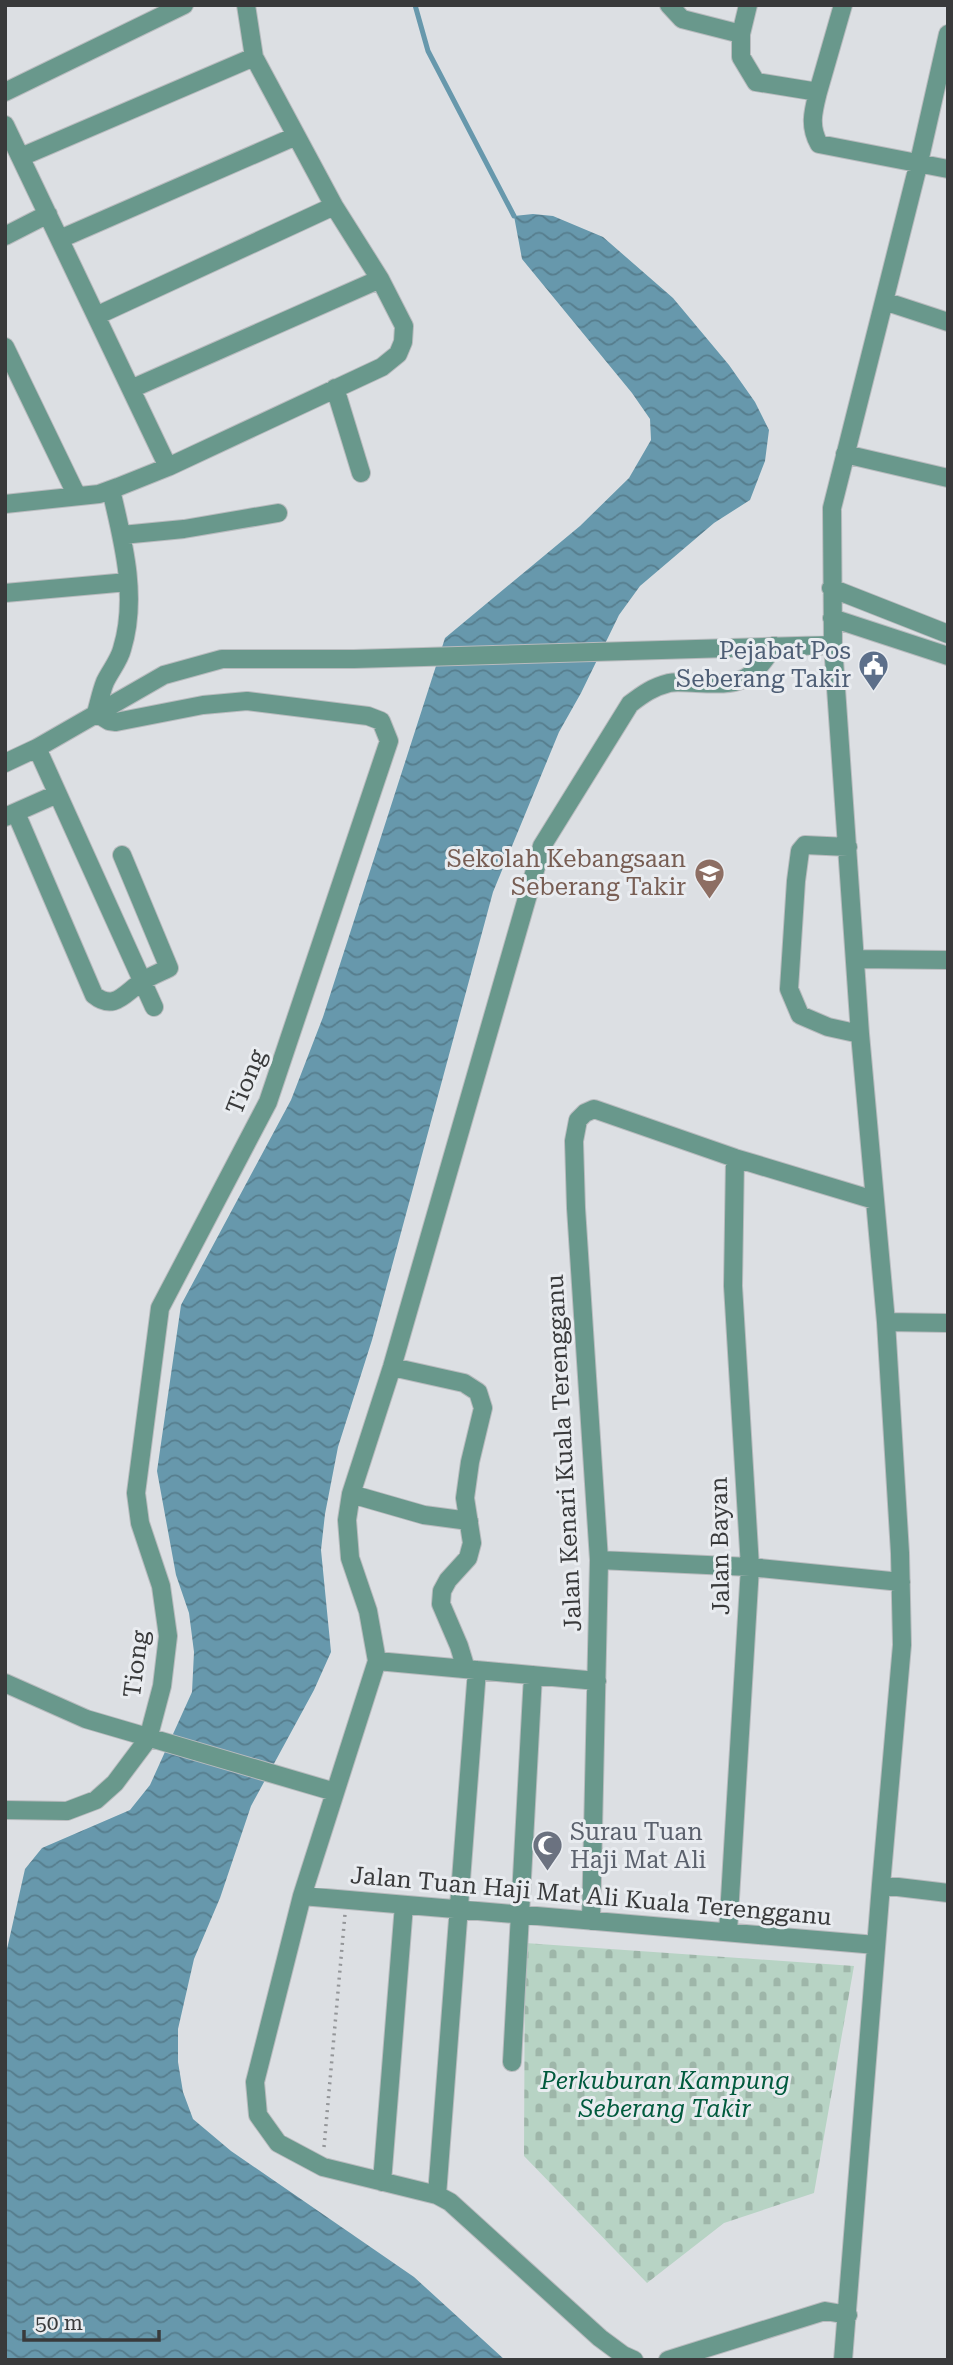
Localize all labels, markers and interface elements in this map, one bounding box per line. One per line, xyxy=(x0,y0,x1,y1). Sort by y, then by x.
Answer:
place label: Pejabat Pos Seberang Takir xyxy=(676,637,851,693)
public building icon: Pejabat Pos Seberang Takir xyxy=(857,648,891,692)
place label: Sekolah Kebangsaan Seberang Takir xyxy=(447,845,686,901)
school or university icon: Sekolah Kebangsaan Seberang Takir xyxy=(692,856,726,900)
street label: Tiong xyxy=(220,1045,272,1119)
street label: Jalan Kenari Kuala Terengganu xyxy=(541,1274,587,1632)
street label: Jalan Bayan xyxy=(705,1477,735,1615)
street label: Tiong xyxy=(118,1628,154,1699)
place label: Surau Tuan Haji Mat Ali xyxy=(570,1818,707,1874)
mosque icon: Surau Tuan Haji Mat Ali xyxy=(530,1829,564,1873)
street label: Jalan Tuan Haji Mat Ali Kuala Terengganu xyxy=(349,1861,833,1931)
park label: Perkuburan Kampung Seberang Takir xyxy=(540,2067,790,2123)
scale bar xyxy=(24,2298,159,2342)
text: 50 m xyxy=(35,2311,83,2335)

